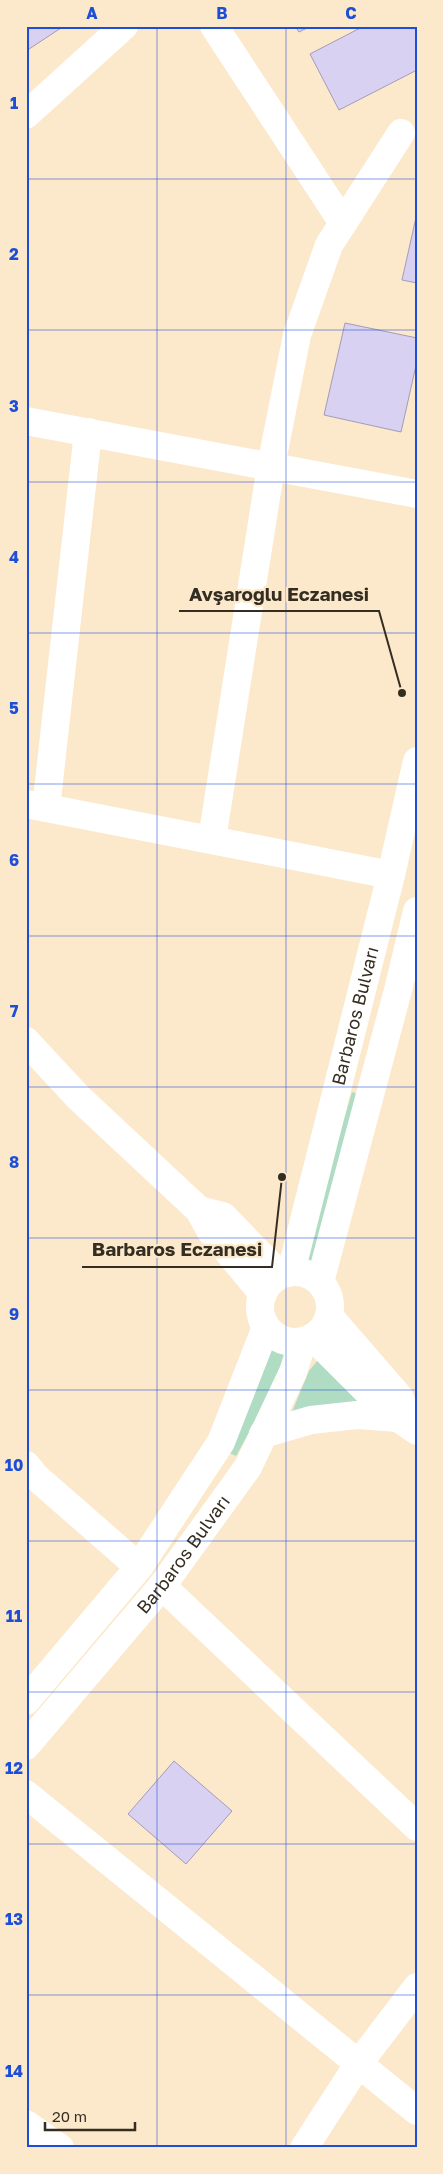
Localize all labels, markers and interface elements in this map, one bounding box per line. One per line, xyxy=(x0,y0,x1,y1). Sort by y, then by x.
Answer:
text: A xyxy=(86,3,98,23)
text: B xyxy=(216,3,228,23)
text: C xyxy=(345,3,357,23)
text: 1 xyxy=(10,93,18,113)
text: 2 xyxy=(9,244,19,264)
text: 3 xyxy=(9,396,19,416)
text: 4 xyxy=(9,547,19,567)
callout: Avşaroğlu Eczanesi xyxy=(179,577,379,611)
text: Avşaroğlu Eczanesi xyxy=(189,582,369,605)
text: 5 xyxy=(9,698,19,718)
text: 6 xyxy=(9,850,19,870)
street label: Barbaros Bulvarı xyxy=(326,944,383,1087)
text: 7 xyxy=(10,1001,19,1021)
text: 8 xyxy=(9,1152,19,1172)
callout: Barbaros Eczanesi xyxy=(82,1233,272,1267)
text: Barbaros Eczanesi xyxy=(92,1237,262,1260)
text: 9 xyxy=(9,1304,19,1324)
text: 10 xyxy=(5,1455,23,1475)
street label: Barbaros Bulvarı xyxy=(131,1491,234,1618)
text: 11 xyxy=(6,1606,22,1626)
text: 12 xyxy=(5,1758,23,1778)
text: 13 xyxy=(5,1909,23,1929)
text: 14 xyxy=(5,2061,23,2081)
scale bar xyxy=(45,2099,135,2131)
text: 20 m xyxy=(52,2107,87,2125)

